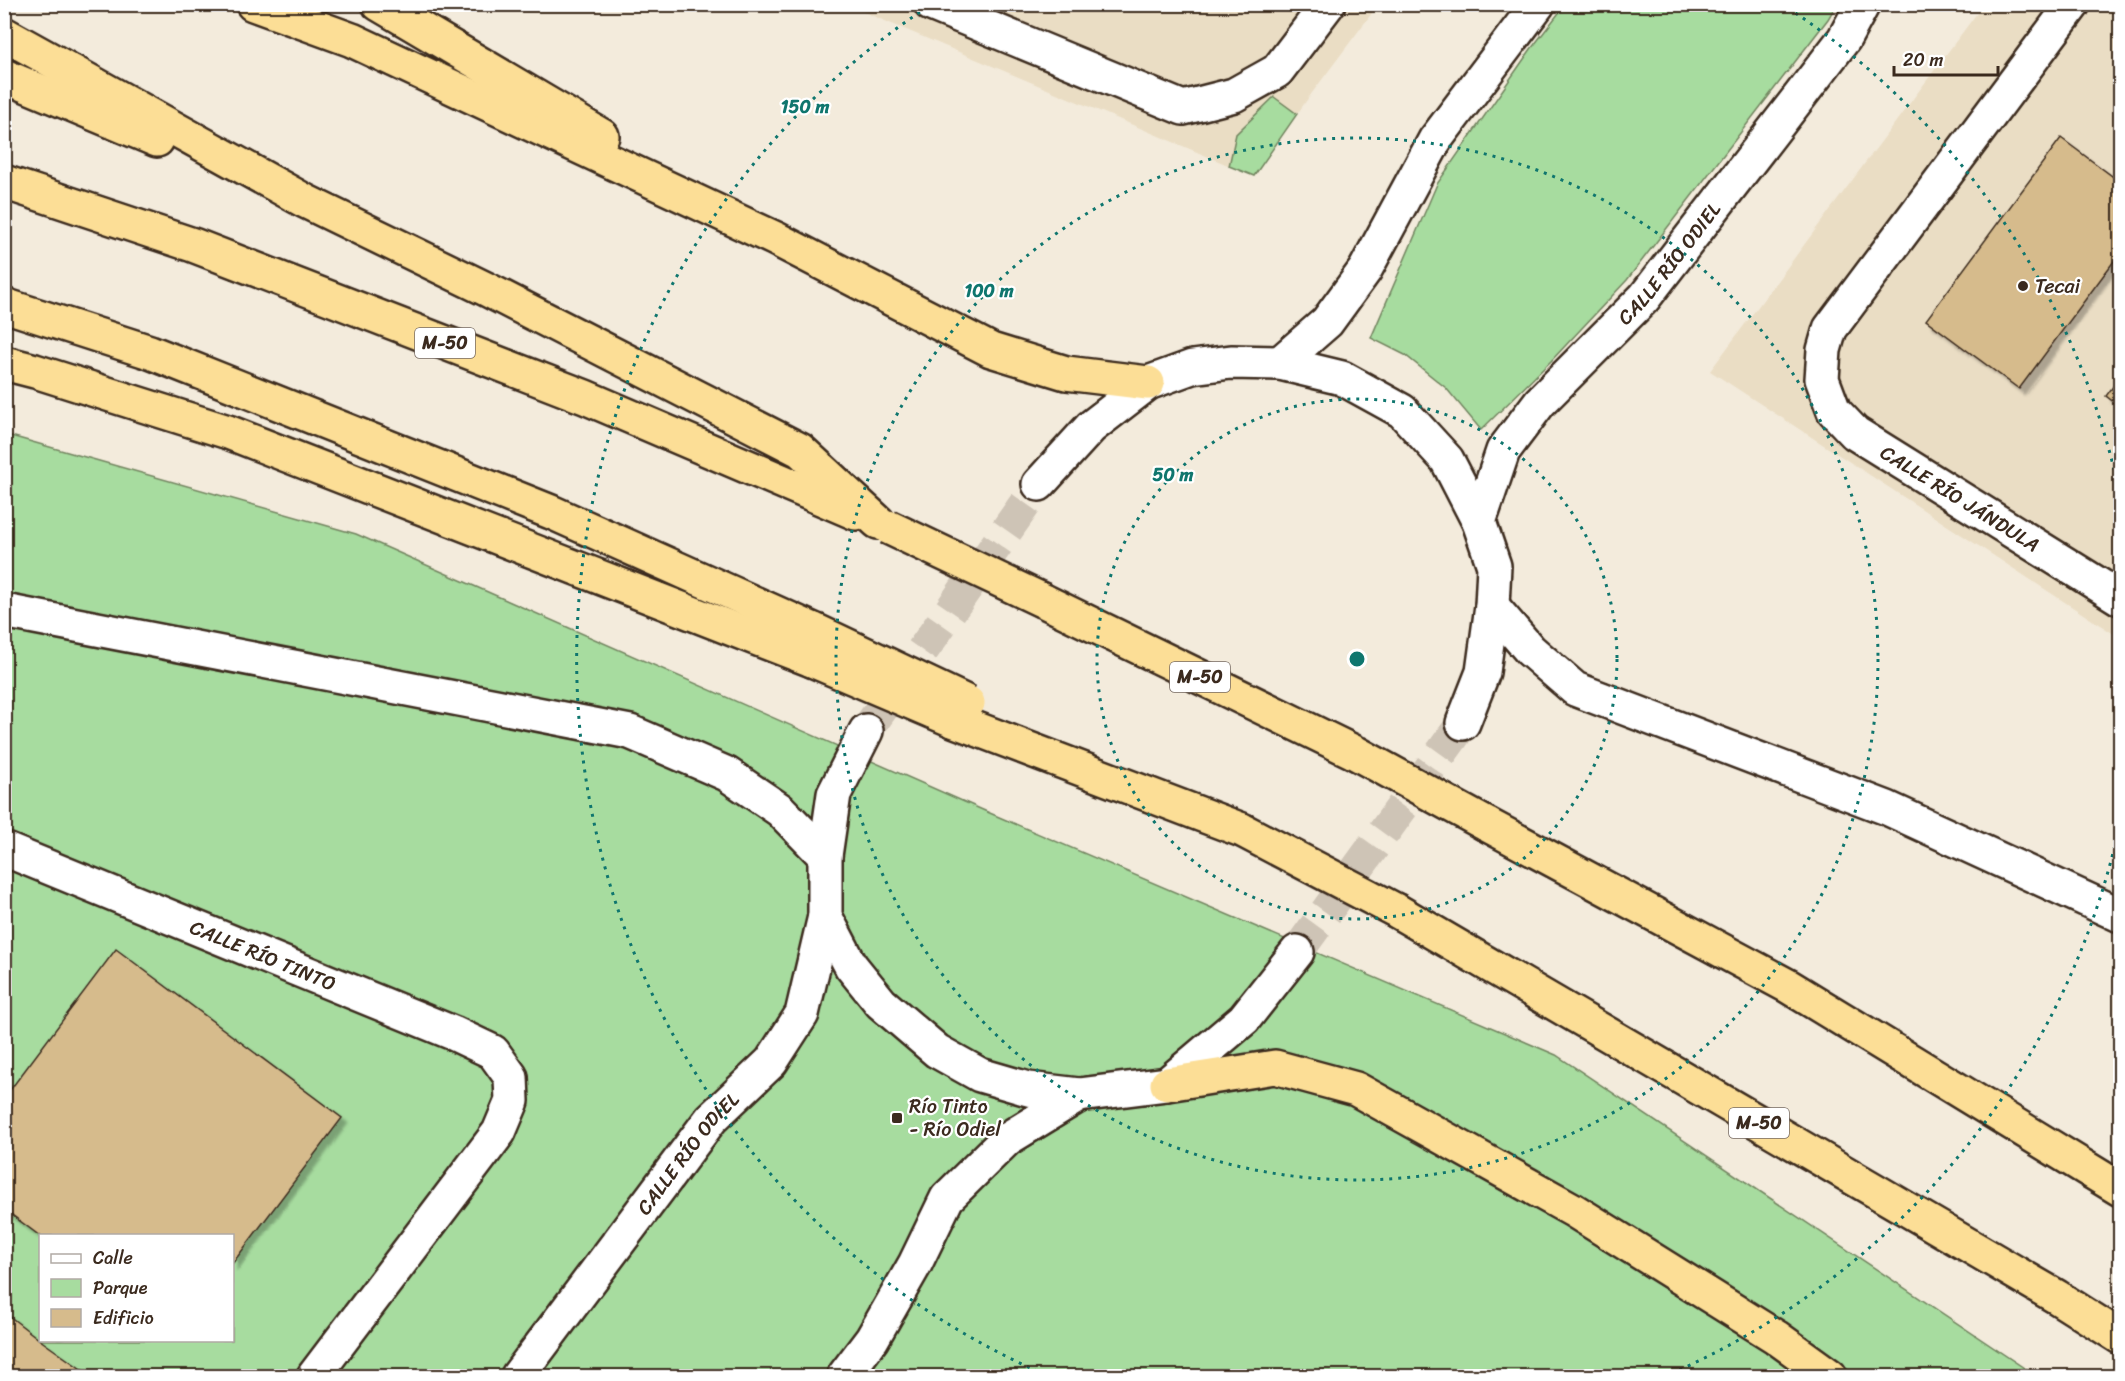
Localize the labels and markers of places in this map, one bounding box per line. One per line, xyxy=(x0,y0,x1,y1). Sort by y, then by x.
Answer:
place label: Tecai xyxy=(2035,269,2081,304)
marker: Tecai xyxy=(2016,279,2030,293)
centre of rings xyxy=(1347,649,1367,669)
place label: Río Tinto - Río Odiel xyxy=(909,1089,1002,1147)
marker: Río Tinto - Río Odiel xyxy=(890,1111,904,1125)

